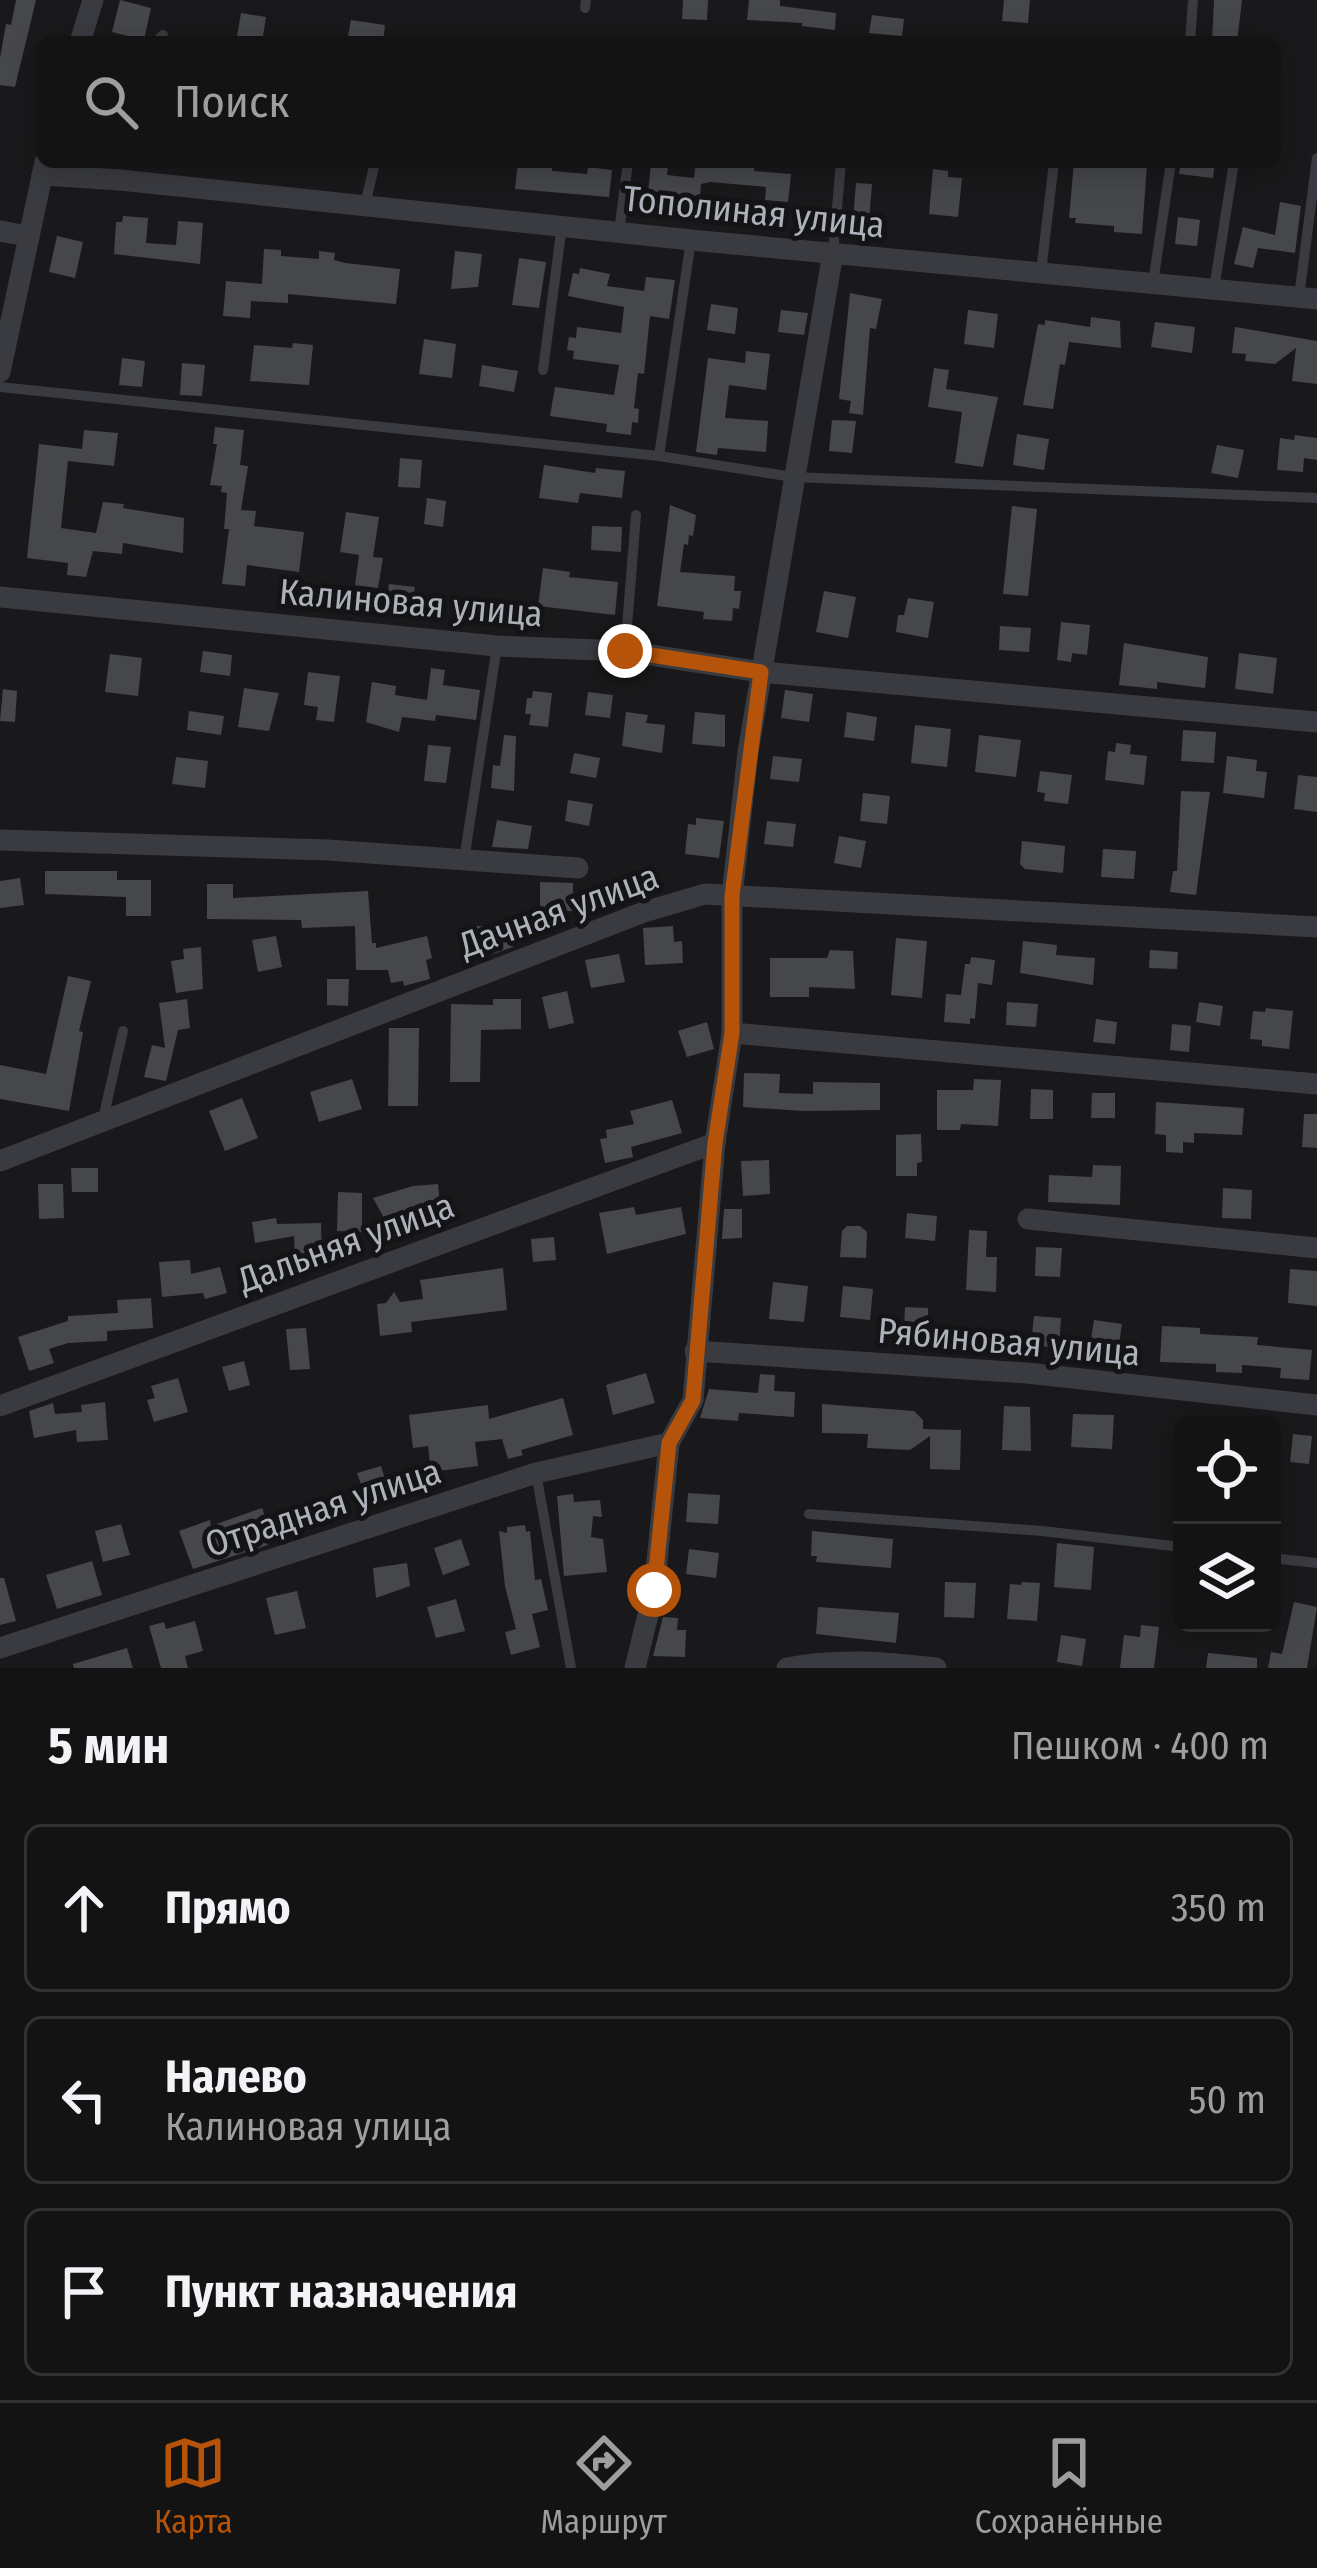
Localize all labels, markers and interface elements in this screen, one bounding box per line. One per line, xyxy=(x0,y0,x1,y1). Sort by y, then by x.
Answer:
search box xyxy=(36,36,1281,168)
icon: search xyxy=(78,69,144,135)
text: Поиск xyxy=(174,75,289,129)
street label: Тополиная улица xyxy=(621,176,887,248)
street label: Калиновая улица xyxy=(277,570,545,636)
route end xyxy=(598,624,652,678)
street label: Дачная улица xyxy=(452,855,665,968)
street label: Дальняя улица xyxy=(231,1184,460,1303)
street label: Рябиновая улица xyxy=(876,1309,1142,1375)
map controls xyxy=(1173,1416,1281,1632)
button: locate xyxy=(1173,1416,1281,1524)
street label: Отрадная улица xyxy=(200,1449,446,1567)
button: layers xyxy=(1173,1524,1281,1632)
route start xyxy=(627,1563,681,1617)
text: 5 мин xyxy=(48,1715,169,1777)
text: Пешком · 400 m xyxy=(1011,1723,1269,1769)
icon: ahead xyxy=(51,1875,117,1941)
text: Прямо xyxy=(165,1881,290,1935)
text: 350 m xyxy=(1171,1885,1266,1931)
text: Налево xyxy=(165,2050,307,2104)
icon: left xyxy=(51,2067,117,2133)
text: 50 m xyxy=(1189,2077,1266,2123)
text: Калиновая улица xyxy=(165,2104,452,2150)
icon: arrive xyxy=(51,2259,117,2325)
text: Пункт назначения xyxy=(165,2265,518,2319)
tab: Карта xyxy=(154,2430,233,2542)
tab: Маршрут xyxy=(541,2430,667,2542)
tab: Сохранённые xyxy=(975,2430,1163,2542)

